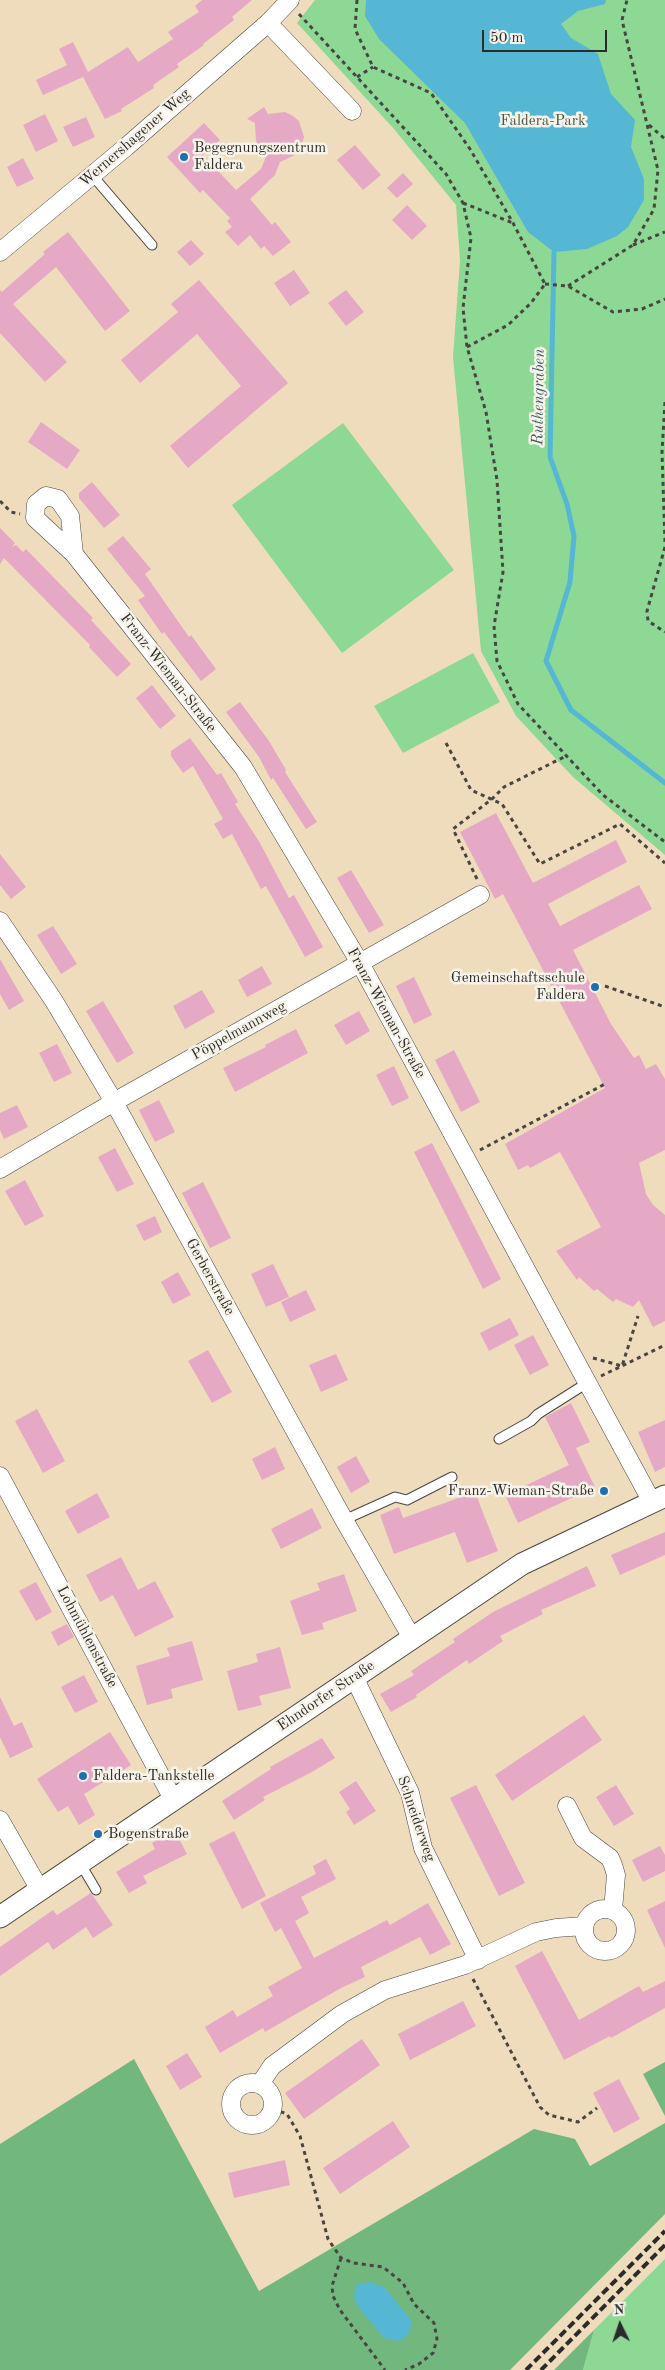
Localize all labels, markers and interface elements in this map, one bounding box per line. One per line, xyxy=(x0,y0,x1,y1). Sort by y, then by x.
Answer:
scale bar xyxy=(485,20,610,52)
text: 50 m xyxy=(490,31,524,46)
street label: Wernershagener Weg xyxy=(76,85,194,191)
park label: Faldera-Park xyxy=(500,112,586,130)
place label: Begegnungszentrum Faldera xyxy=(194,139,326,174)
marker: Begegnungszentrum Faldera xyxy=(178,151,190,163)
water label: Ruthengraben xyxy=(529,349,549,445)
street label: Franz-Wieman-Straße xyxy=(116,610,220,736)
street label: Franz-Wieman-Straße xyxy=(343,945,429,1081)
place label: Gemeinschaftsschule Faldera xyxy=(451,969,585,1004)
marker: Gemeinschaftsschule Faldera xyxy=(589,981,601,993)
street label: Pöppelmannweg xyxy=(188,998,290,1064)
street label: Gerberstraße xyxy=(182,1236,238,1318)
place label: Franz-Wieman-Straße xyxy=(448,1482,594,1500)
marker: Franz-Wieman-Straße xyxy=(598,1485,610,1497)
street label: Lohmühlenstraße xyxy=(53,1583,121,1691)
street label: Ehndorfer Straße xyxy=(274,1657,378,1735)
place label: Faldera-Tankstelle xyxy=(93,1767,214,1785)
marker: Faldera-Tankstelle xyxy=(77,1770,89,1782)
street label: Schneiderweg xyxy=(393,1774,439,1864)
place label: Bogenstraße xyxy=(108,1825,189,1843)
marker: Bogenstraße xyxy=(92,1828,104,1840)
north arrow xyxy=(595,2300,645,2350)
text: N xyxy=(613,2303,625,2317)

